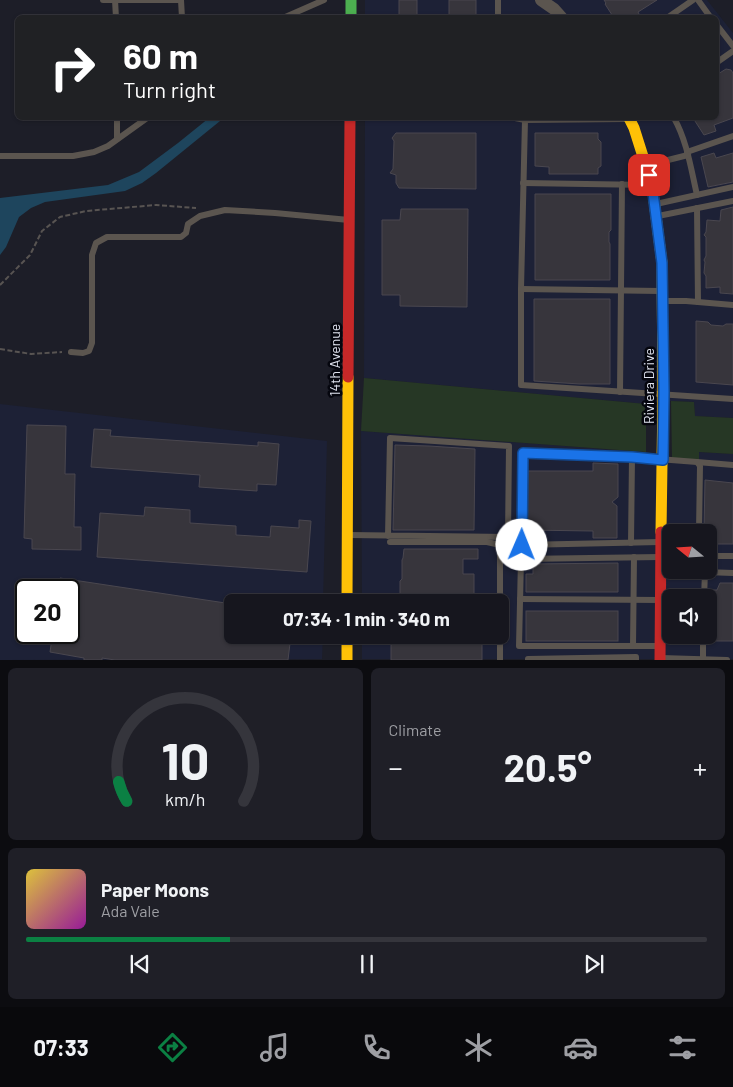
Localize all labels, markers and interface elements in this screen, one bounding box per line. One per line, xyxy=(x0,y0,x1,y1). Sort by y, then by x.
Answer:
text: 60 m xyxy=(123,34,198,76)
icon: right xyxy=(40,35,105,100)
text: Turn right xyxy=(123,76,216,102)
pin xyxy=(628,154,670,196)
icon: arrive xyxy=(635,161,663,189)
street label: 14th Avenue xyxy=(326,324,343,396)
street label: Riviera Drive xyxy=(640,348,657,424)
position arrow xyxy=(495,518,547,570)
north arrow xyxy=(662,524,718,579)
map controls xyxy=(662,524,717,644)
speed limit sign: 20 xyxy=(15,579,80,644)
button: sound xyxy=(662,589,717,644)
text: 07:34 · 1 min · 340 m xyxy=(283,607,450,630)
text: Climate xyxy=(389,720,441,739)
text: 10 xyxy=(161,728,209,790)
text: 20.5° xyxy=(504,744,592,790)
text: − xyxy=(389,750,403,784)
text: + xyxy=(693,750,707,784)
text: km/h xyxy=(165,788,205,810)
text: Paper Moons xyxy=(101,878,209,901)
text: Ada Vale xyxy=(101,901,160,920)
icon: previous xyxy=(126,950,154,978)
icon: pause xyxy=(353,950,381,978)
icon: next xyxy=(580,950,608,978)
icon: directions xyxy=(155,1030,190,1065)
icon: music xyxy=(257,1030,292,1065)
icon: phone xyxy=(359,1030,394,1065)
icon: climate xyxy=(461,1030,496,1065)
icon: car xyxy=(563,1030,598,1065)
icon: filters xyxy=(665,1030,700,1065)
text: 07:33 xyxy=(33,1034,89,1060)

